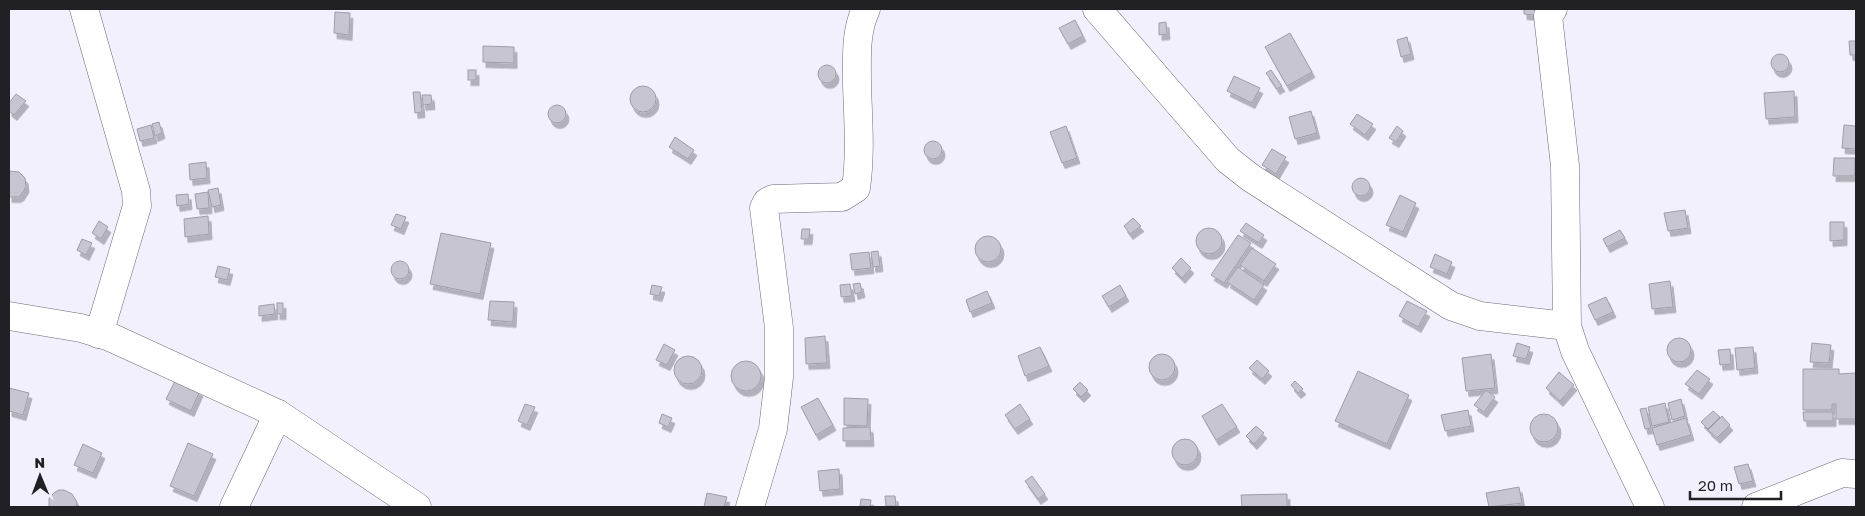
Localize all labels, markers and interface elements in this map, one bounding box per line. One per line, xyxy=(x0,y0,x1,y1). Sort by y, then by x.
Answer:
north arrow xyxy=(15,451,65,501)
text: N xyxy=(34,454,45,471)
scale bar xyxy=(1690,468,1781,500)
text: 20 m xyxy=(1698,476,1733,494)

